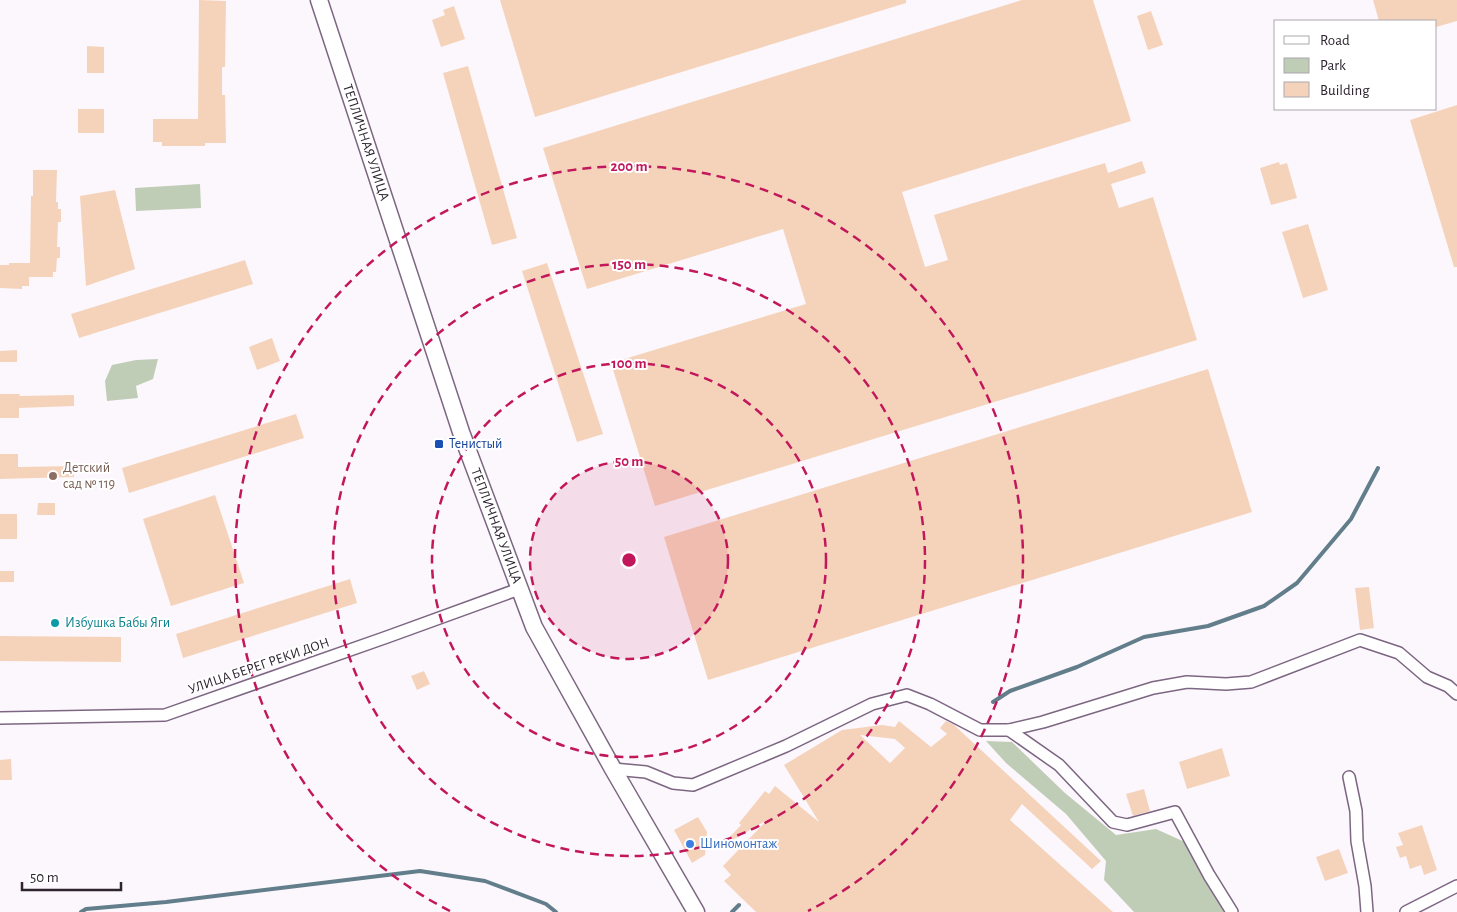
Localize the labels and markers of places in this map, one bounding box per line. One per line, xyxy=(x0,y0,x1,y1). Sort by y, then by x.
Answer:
place label: Тенистый xyxy=(449,437,502,451)
marker: Тенистый xyxy=(433,438,445,450)
place label: Детский сад № 119 xyxy=(63,461,115,491)
marker: Детский сад № 119 xyxy=(47,470,59,482)
centre of rings xyxy=(620,551,638,569)
place label: Избушка Бабы Яги xyxy=(65,616,170,630)
marker: Избушка Бабы Яги xyxy=(49,617,61,629)
place label: Шиномонтаж xyxy=(700,837,777,851)
marker: Шиномонтаж xyxy=(684,838,696,850)

